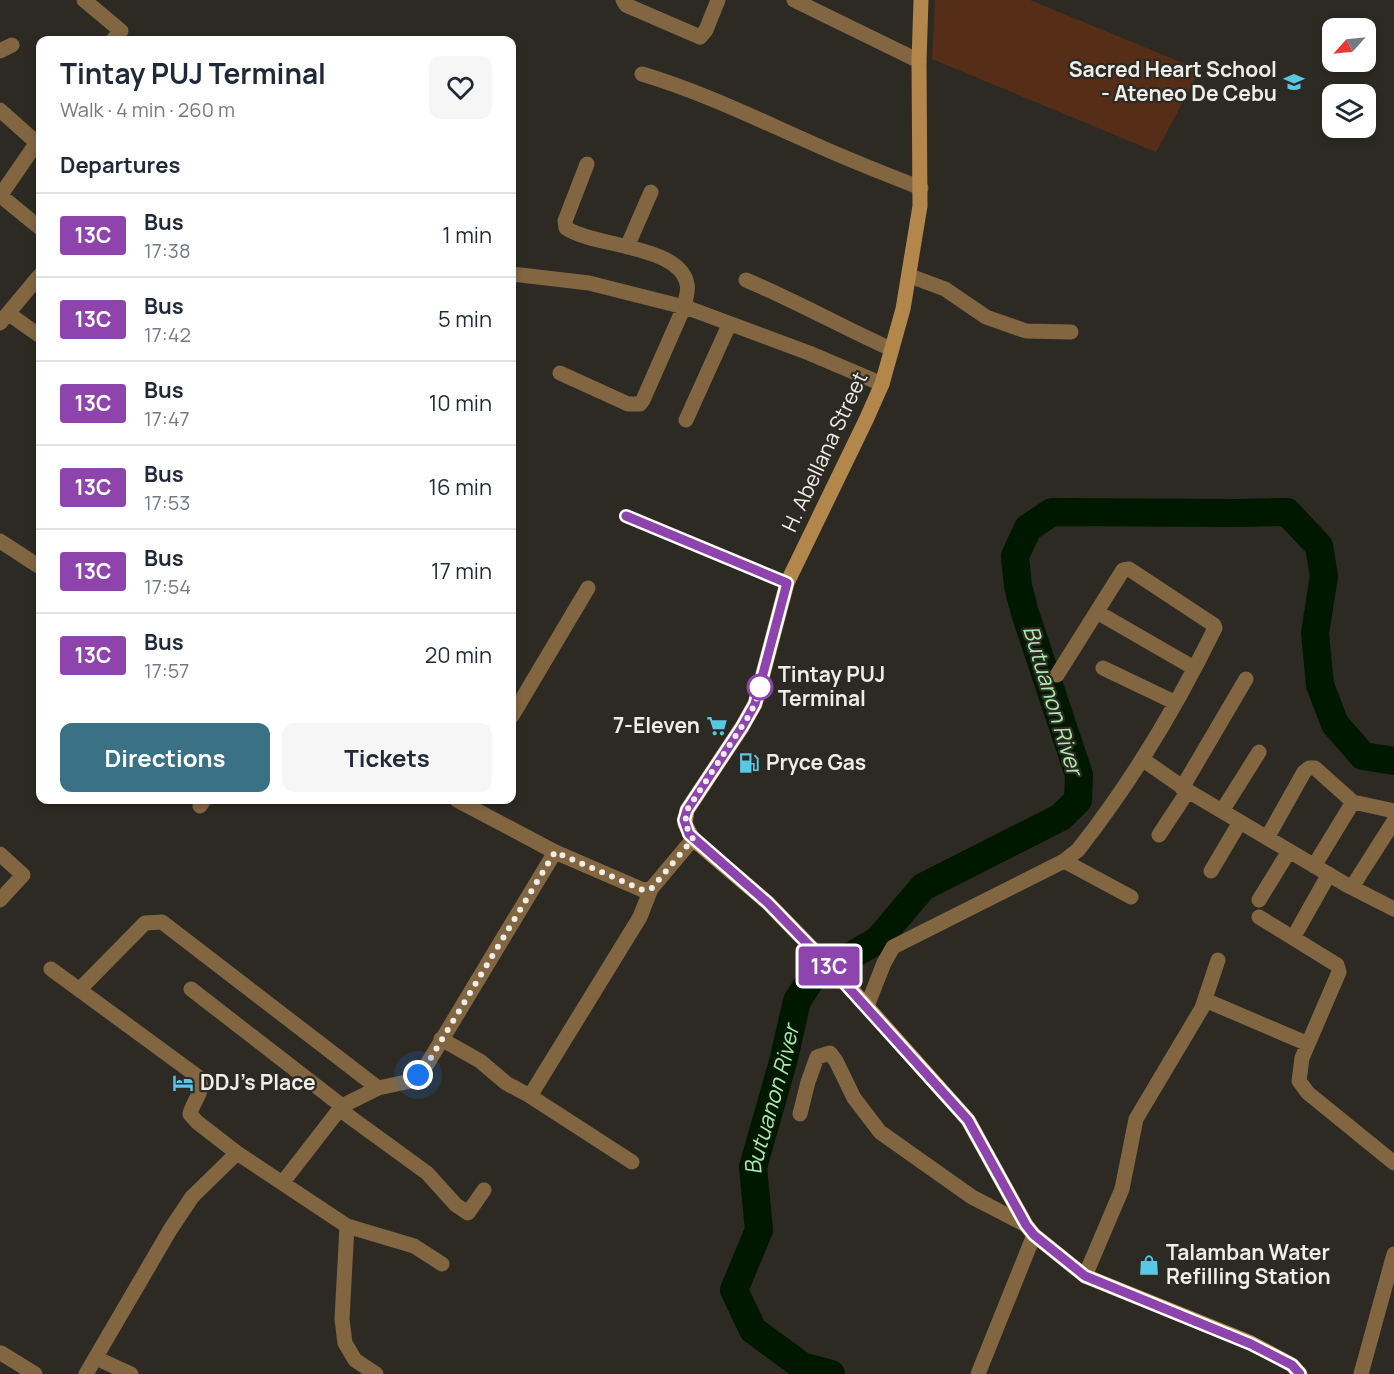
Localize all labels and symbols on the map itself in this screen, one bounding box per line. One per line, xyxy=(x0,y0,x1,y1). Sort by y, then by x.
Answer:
north arrow xyxy=(1322,18,1376,72)
place label: Sacred Heart School - Ateneo De Cebu xyxy=(1069,55,1277,107)
school or university icon: Sacred Heart School - Ateneo De Cebu xyxy=(1282,70,1306,94)
street label: H. Abellana Street xyxy=(775,367,873,536)
water label: Butuanon River xyxy=(1016,622,1091,781)
place label: Tintay PUJ Terminal xyxy=(778,660,885,712)
marker: Tintay PUJ Terminal xyxy=(747,674,773,700)
place label: 7-Eleven xyxy=(613,711,700,739)
supermarket icon: 7-Eleven xyxy=(705,714,729,738)
place label: Pryce Gas xyxy=(766,748,866,776)
fuel station icon: Pryce Gas xyxy=(737,751,761,775)
line badge: 13C xyxy=(794,946,864,986)
water label: Butuanon River xyxy=(737,1019,807,1176)
your location xyxy=(403,1060,433,1090)
place label: DDJ’s Place xyxy=(200,1068,316,1096)
hotel icon: DDJ’s Place xyxy=(171,1071,195,1095)
place label: Talamban Water Refilling Station xyxy=(1166,1238,1331,1290)
shop icon: Talamban Water Refilling Station xyxy=(1137,1253,1161,1277)

